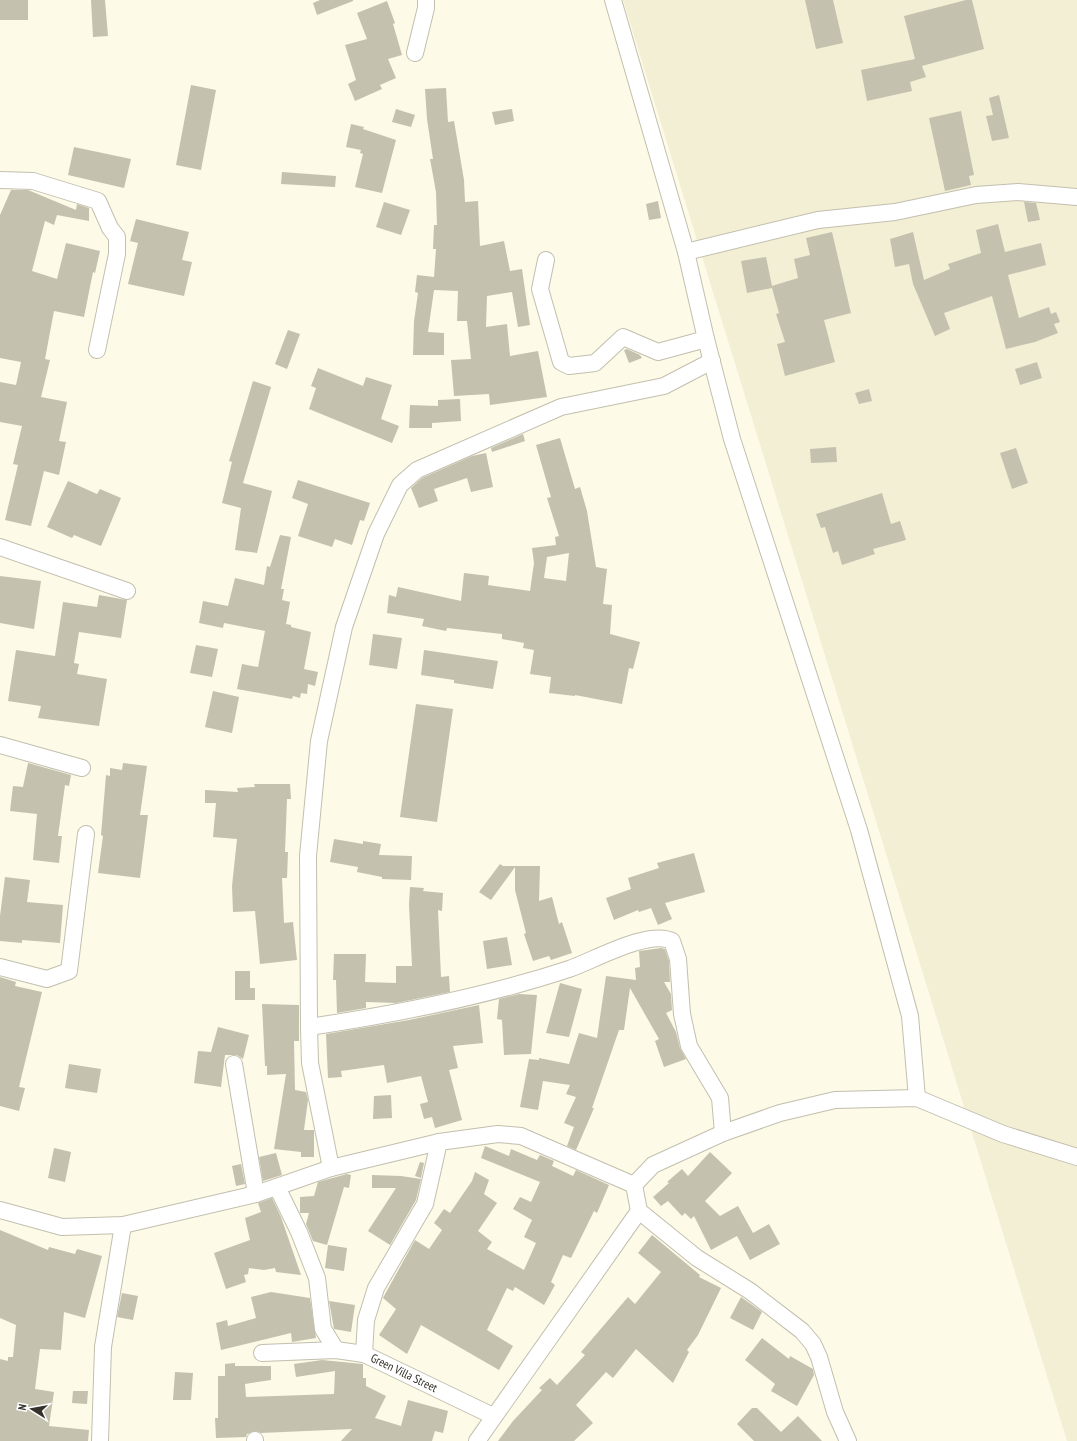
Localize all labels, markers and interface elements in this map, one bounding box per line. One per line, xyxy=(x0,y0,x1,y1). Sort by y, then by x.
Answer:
street label: Green Villa Street xyxy=(368,1350,441,1395)
north arrow xyxy=(12,1389,52,1429)
text: N xyxy=(15,1403,30,1411)

